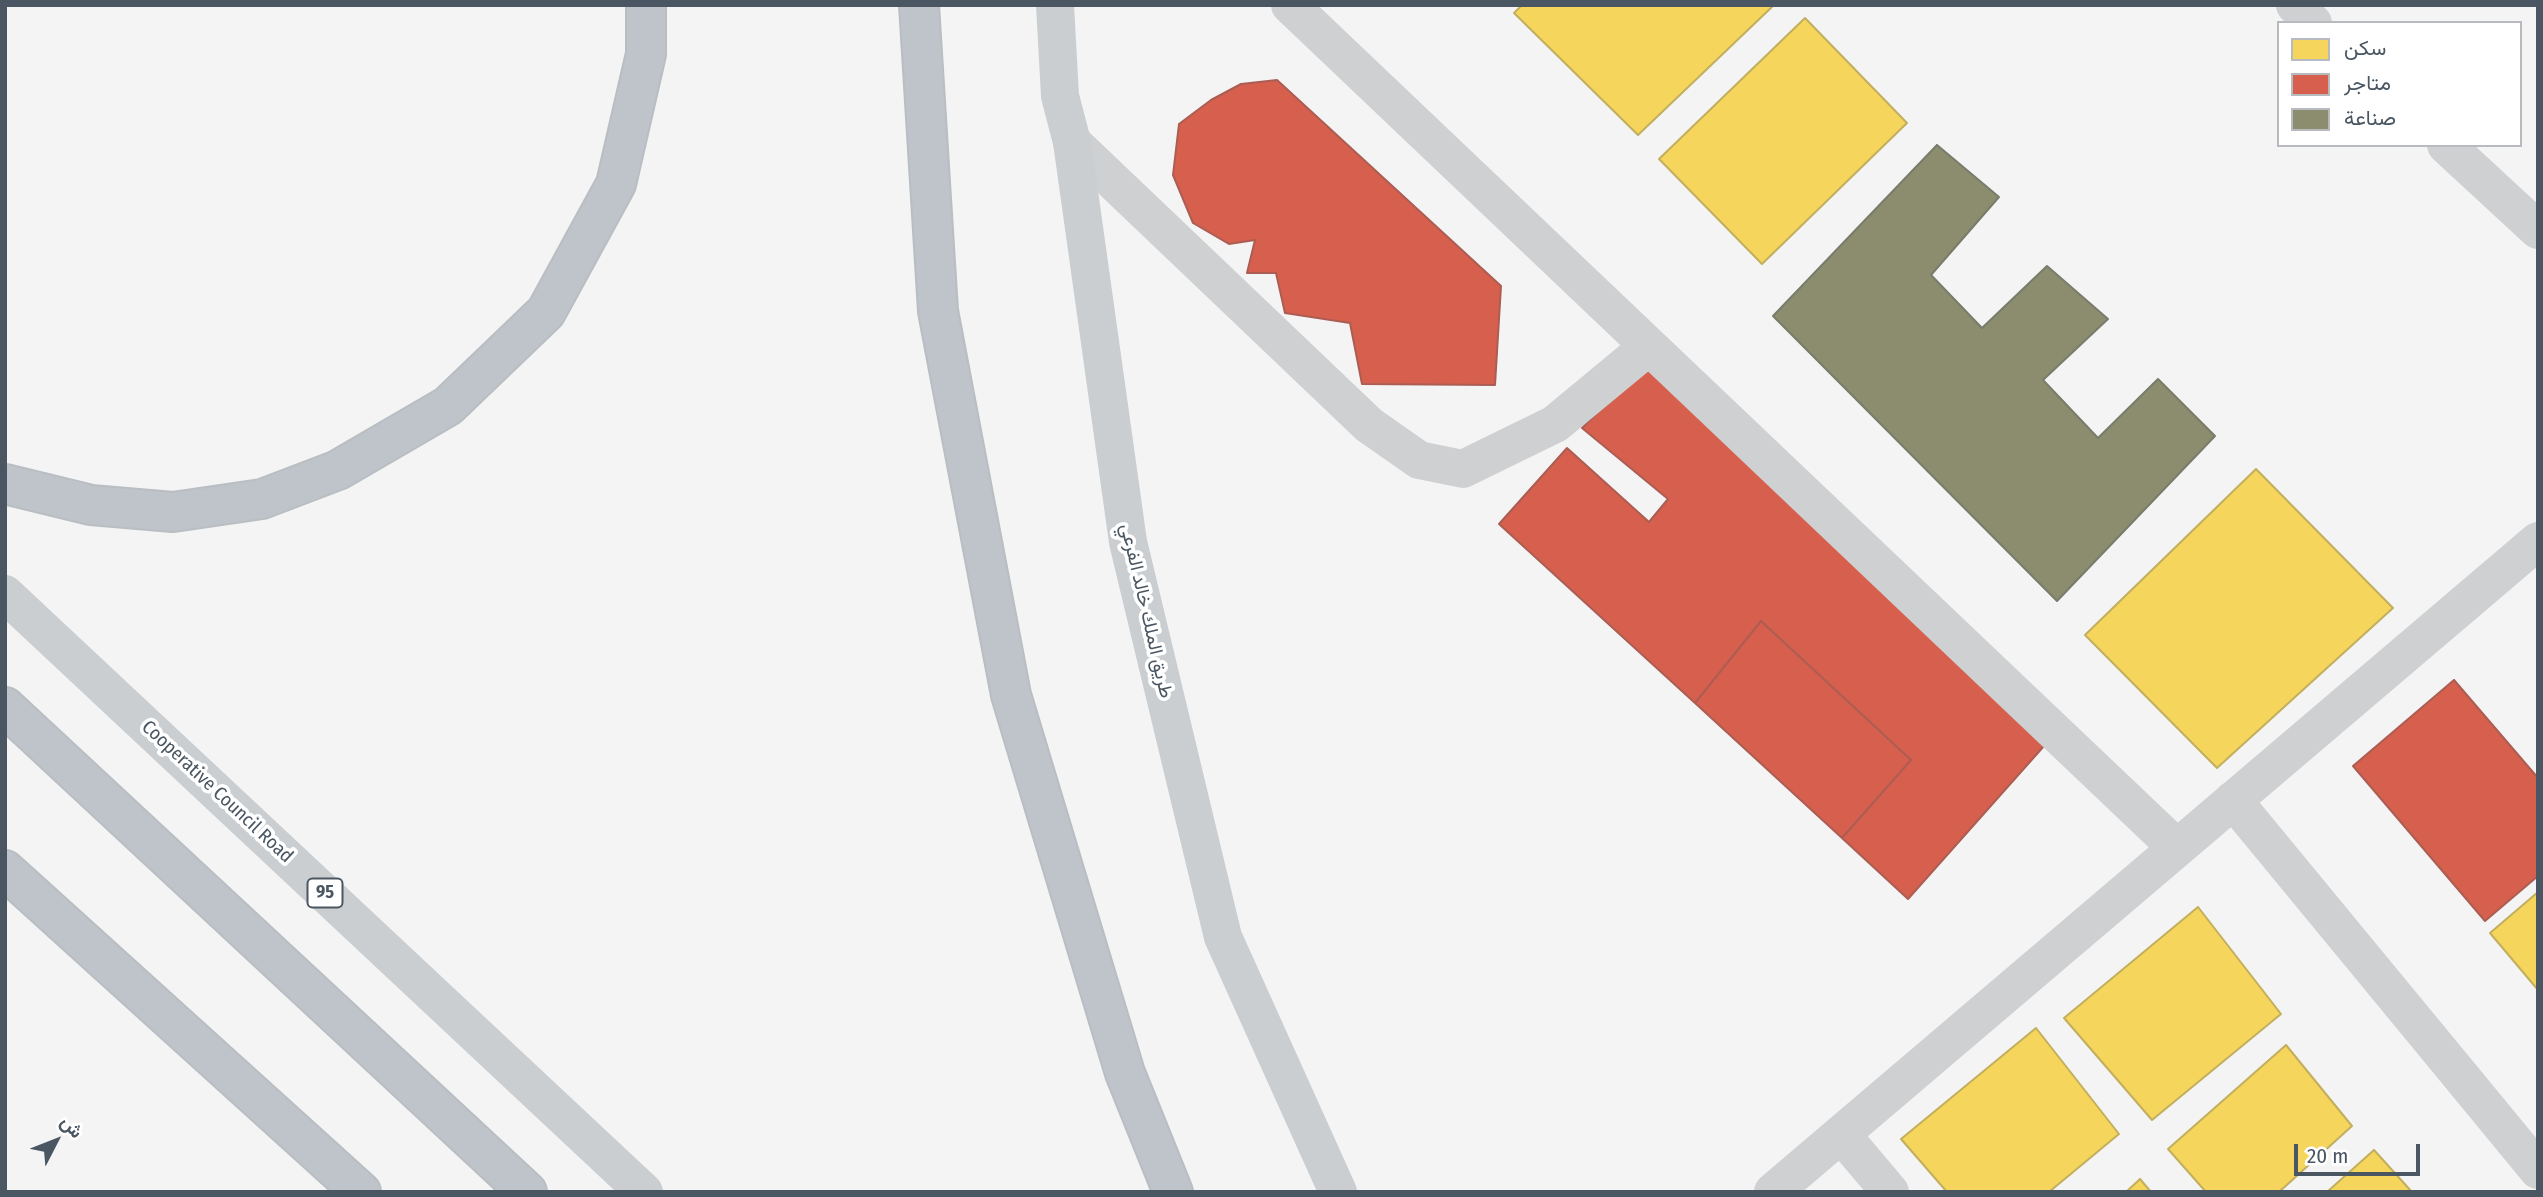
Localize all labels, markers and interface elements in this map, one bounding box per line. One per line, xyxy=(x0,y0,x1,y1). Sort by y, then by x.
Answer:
legend xyxy=(2277,21,2522,147)
text: سكن xyxy=(2344,35,2386,61)
text: متاجر xyxy=(2344,70,2391,96)
text: صناعة xyxy=(2344,105,2396,131)
street label: طريق الملك خالد الفرعي xyxy=(1115,521,1177,701)
street label: Cooperative Council Road xyxy=(137,716,297,868)
road number: 95 xyxy=(308,878,342,908)
north arrow xyxy=(21,1106,91,1176)
text: ش xyxy=(56,1110,88,1143)
scale bar xyxy=(2298,1130,2424,1174)
text: 20 m xyxy=(2307,1143,2348,1169)

